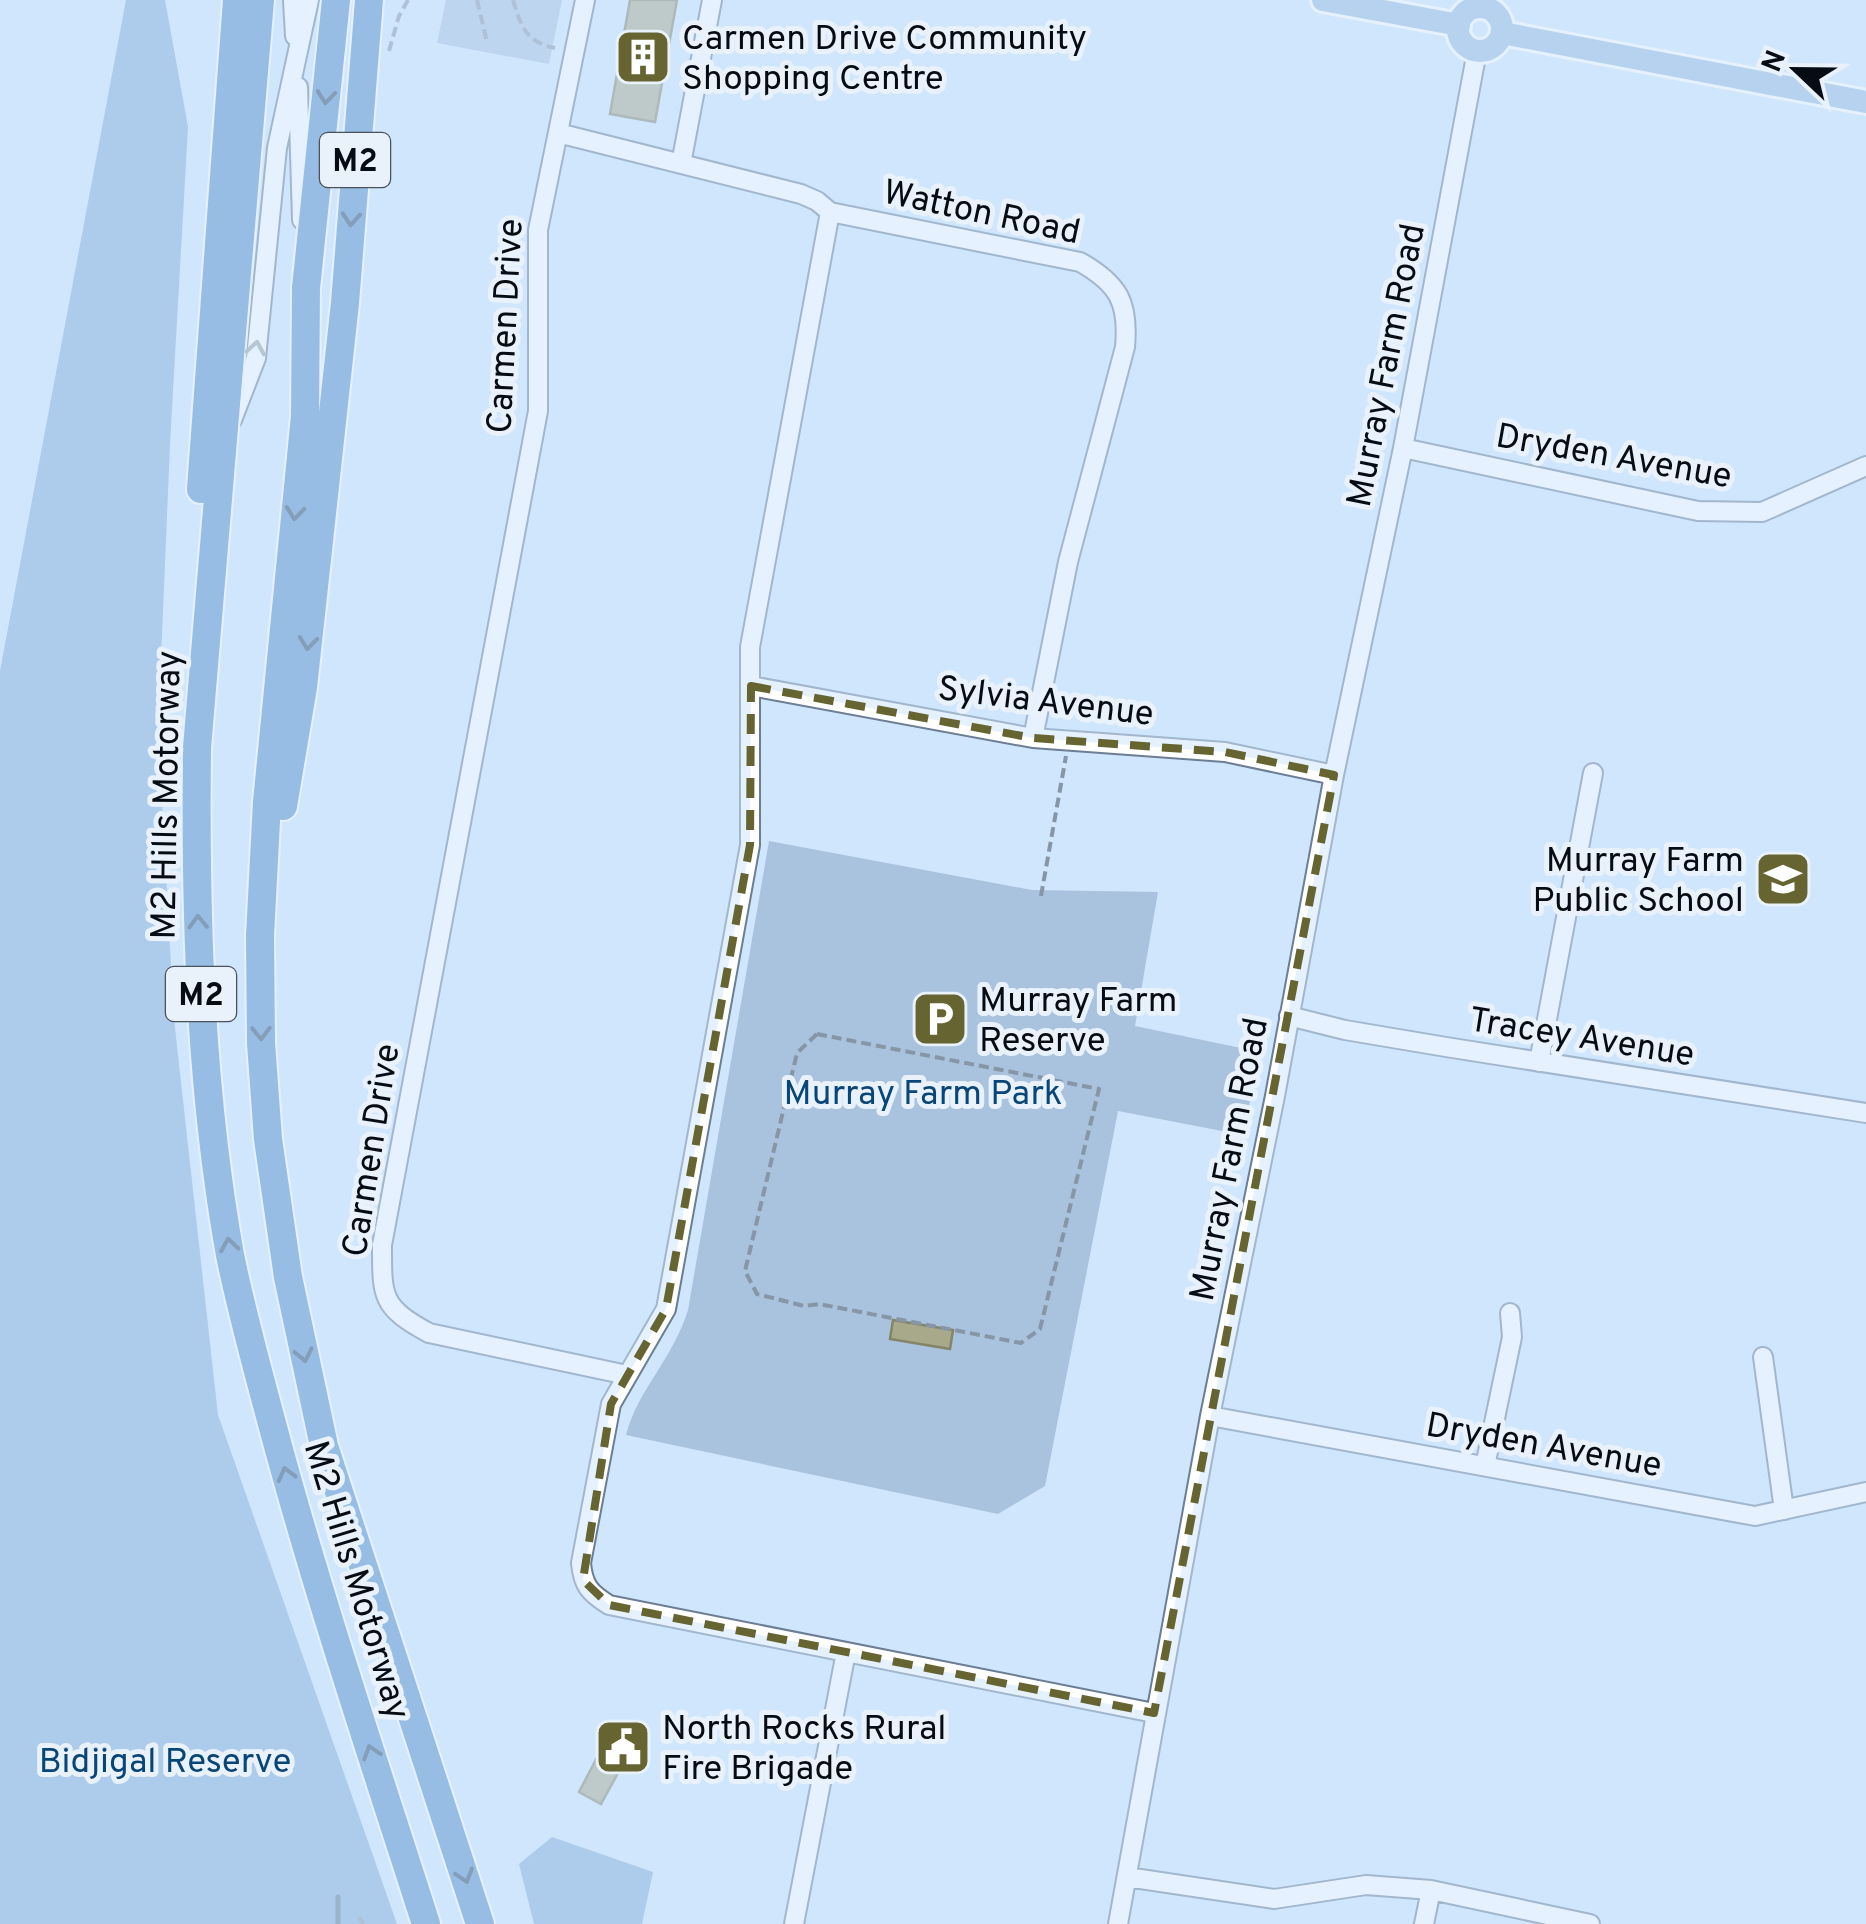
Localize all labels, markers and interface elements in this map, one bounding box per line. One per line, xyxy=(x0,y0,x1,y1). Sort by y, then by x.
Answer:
place label: Carmen Drive Community Shopping Centre xyxy=(682,18,1087,102)
north arrow xyxy=(1746,20,1846,120)
building icon: Carmen Drive Community Shopping Centre xyxy=(613,27,673,87)
text: N xyxy=(1755,46,1796,78)
one-way arrow xyxy=(316,89,337,105)
road number: M2 xyxy=(320,133,390,187)
street label: Watton Road xyxy=(879,172,1084,256)
one-way arrow xyxy=(341,212,362,228)
street label: Carmen Drive xyxy=(479,218,535,435)
street label: Murray Farm Road xyxy=(1339,220,1437,511)
one-way arrow xyxy=(245,340,266,356)
street label: Dryden Avenue xyxy=(1492,416,1735,500)
one-way arrow xyxy=(285,505,306,521)
one-way arrow xyxy=(298,636,319,652)
street label: M2 Hills Motorway xyxy=(143,650,193,940)
street label: Sylvia Avenue xyxy=(935,668,1156,738)
place label: Murray Farm Public School xyxy=(1532,840,1744,924)
school or university icon: Murray Farm Public School xyxy=(1753,849,1813,909)
one-way arrow xyxy=(188,913,209,929)
road number: M2 xyxy=(166,967,236,1021)
place label: Murray Farm Reserve xyxy=(979,980,1177,1064)
parking icon: Murray Farm Reserve xyxy=(910,989,970,1049)
street label: Tracey Avenue xyxy=(1466,999,1697,1078)
street label: Murray Farm Road xyxy=(1182,1014,1280,1305)
one-way arrow xyxy=(250,1026,271,1042)
street label: Carmen Drive xyxy=(334,1041,412,1260)
park label: Murray Farm Park xyxy=(784,1073,1062,1117)
one-way arrow xyxy=(219,1236,240,1253)
one-way arrow xyxy=(292,1346,313,1363)
street label: Dryden Avenue xyxy=(1422,1405,1665,1489)
street label: M2 Hills Motorway xyxy=(292,1436,418,1725)
one-way arrow xyxy=(276,1465,297,1483)
place label: North Rocks Rural Fire Brigade xyxy=(662,1708,947,1792)
public building icon: North Rocks Rural Fire Brigade xyxy=(593,1717,653,1777)
park label: Bidjigal Reserve xyxy=(39,1741,291,1785)
one-way arrow xyxy=(362,1744,383,1761)
one-way arrow xyxy=(453,1867,473,1884)

